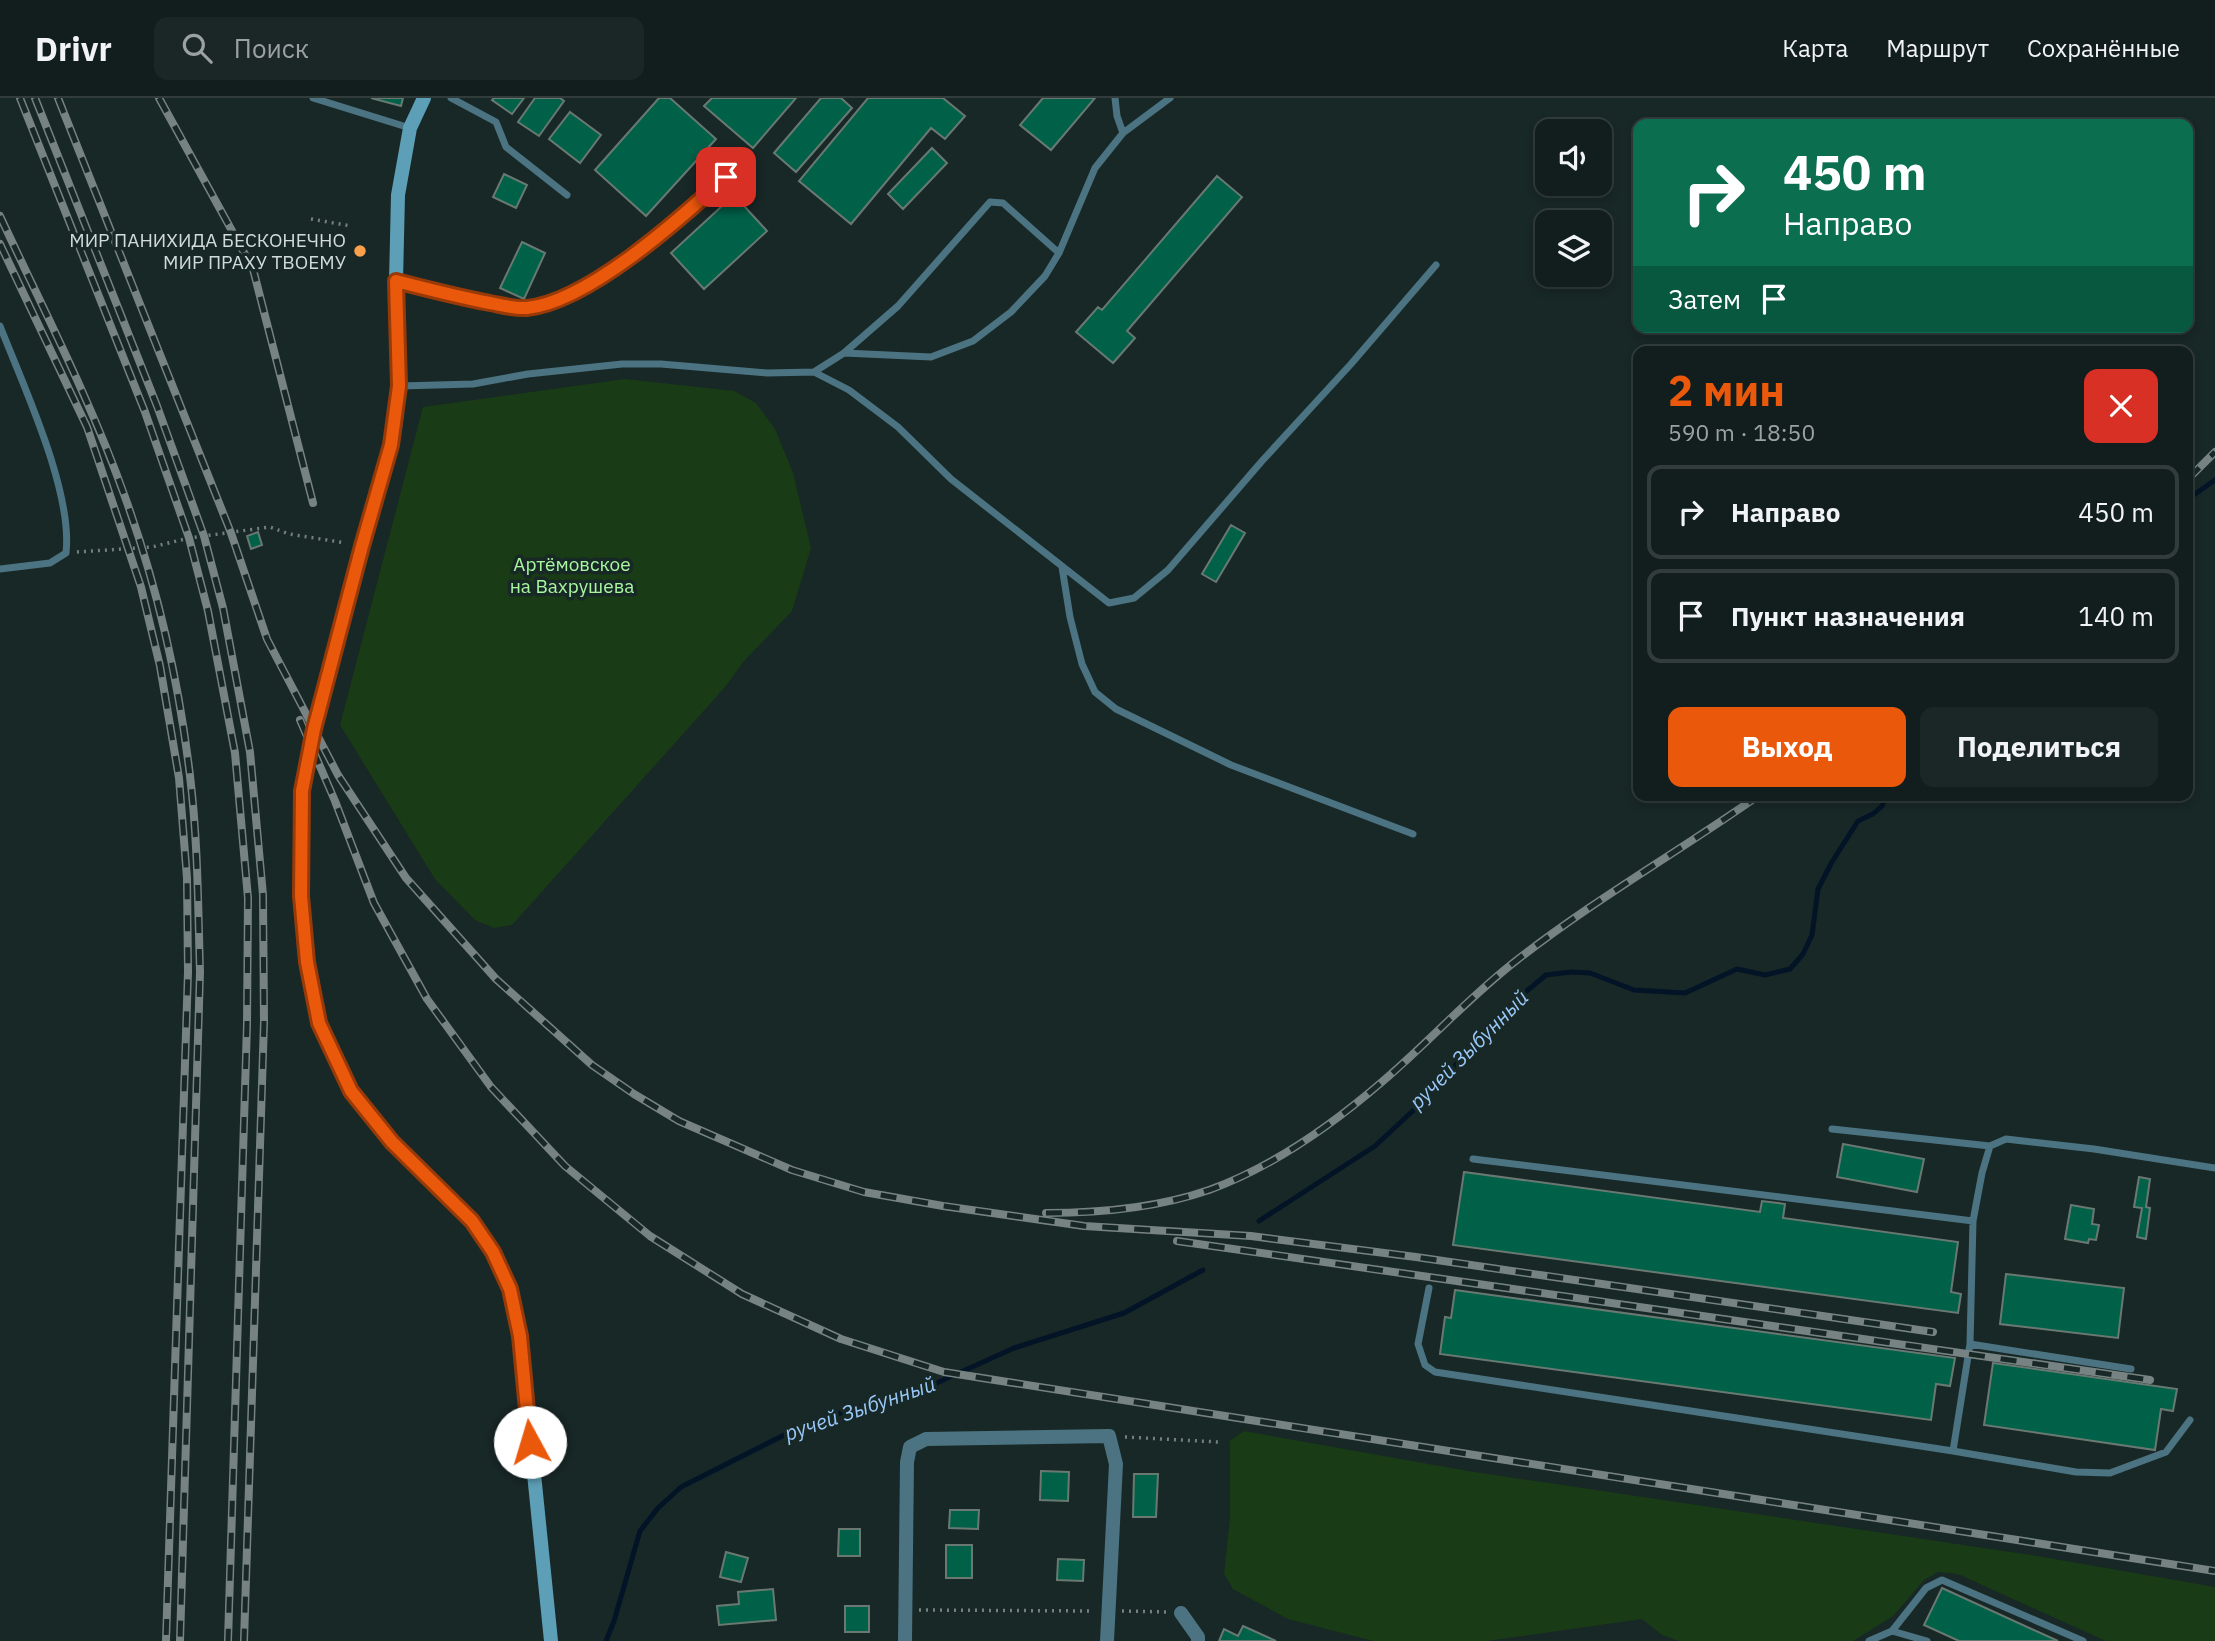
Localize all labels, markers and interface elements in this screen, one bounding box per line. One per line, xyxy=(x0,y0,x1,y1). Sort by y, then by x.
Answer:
search box xyxy=(154,17,644,80)
text: Drivr xyxy=(35,27,112,70)
icon: search xyxy=(178,29,216,67)
text: Поиск xyxy=(234,31,309,65)
text: Карта xyxy=(1782,32,1848,64)
text: Маршрут xyxy=(1886,32,1989,64)
text: Сохранённые xyxy=(2027,32,2180,64)
map controls xyxy=(1535,119,1612,287)
button: sound xyxy=(1535,119,1612,196)
text: 450 m xyxy=(1783,140,1927,203)
pin xyxy=(696,147,756,207)
icon: right xyxy=(1668,147,1759,238)
icon: arrive xyxy=(707,158,745,196)
text: Направо xyxy=(1783,202,1912,244)
button: layers xyxy=(1535,210,1612,287)
place label: МИР ПАНИХИДА БЕСКОНЕЧНО МИР ПРАХУ ТВОЕМУ xyxy=(69,228,346,274)
marker: МИР ПАНИХИДА БЕСКОНЕЧНО МИР ПРАХУ ТВОЕМУ xyxy=(352,243,368,259)
icon: arrive xyxy=(1755,280,1793,318)
text: Затем xyxy=(1668,282,1741,316)
text: 2 мин xyxy=(1668,363,1785,418)
button: close xyxy=(2084,369,2158,443)
text: 590 m · 18:50 xyxy=(1668,417,1815,447)
icon: right xyxy=(1672,493,1710,531)
text: Направо xyxy=(1731,495,1840,529)
text: 450 m xyxy=(2078,495,2154,529)
park label: Артёмовское на Вахрушева xyxy=(510,552,634,598)
icon: arrive xyxy=(1672,597,1710,635)
text: Пункт назначения xyxy=(1731,599,1965,633)
text: 140 m xyxy=(2078,599,2154,633)
button: Выход xyxy=(1668,707,1906,787)
button: Поделиться xyxy=(1920,707,2158,787)
water label: ручей Зыбунный xyxy=(1402,983,1534,1116)
water label: ручей Зыбунный xyxy=(779,1369,939,1447)
position arrow xyxy=(493,1405,567,1479)

